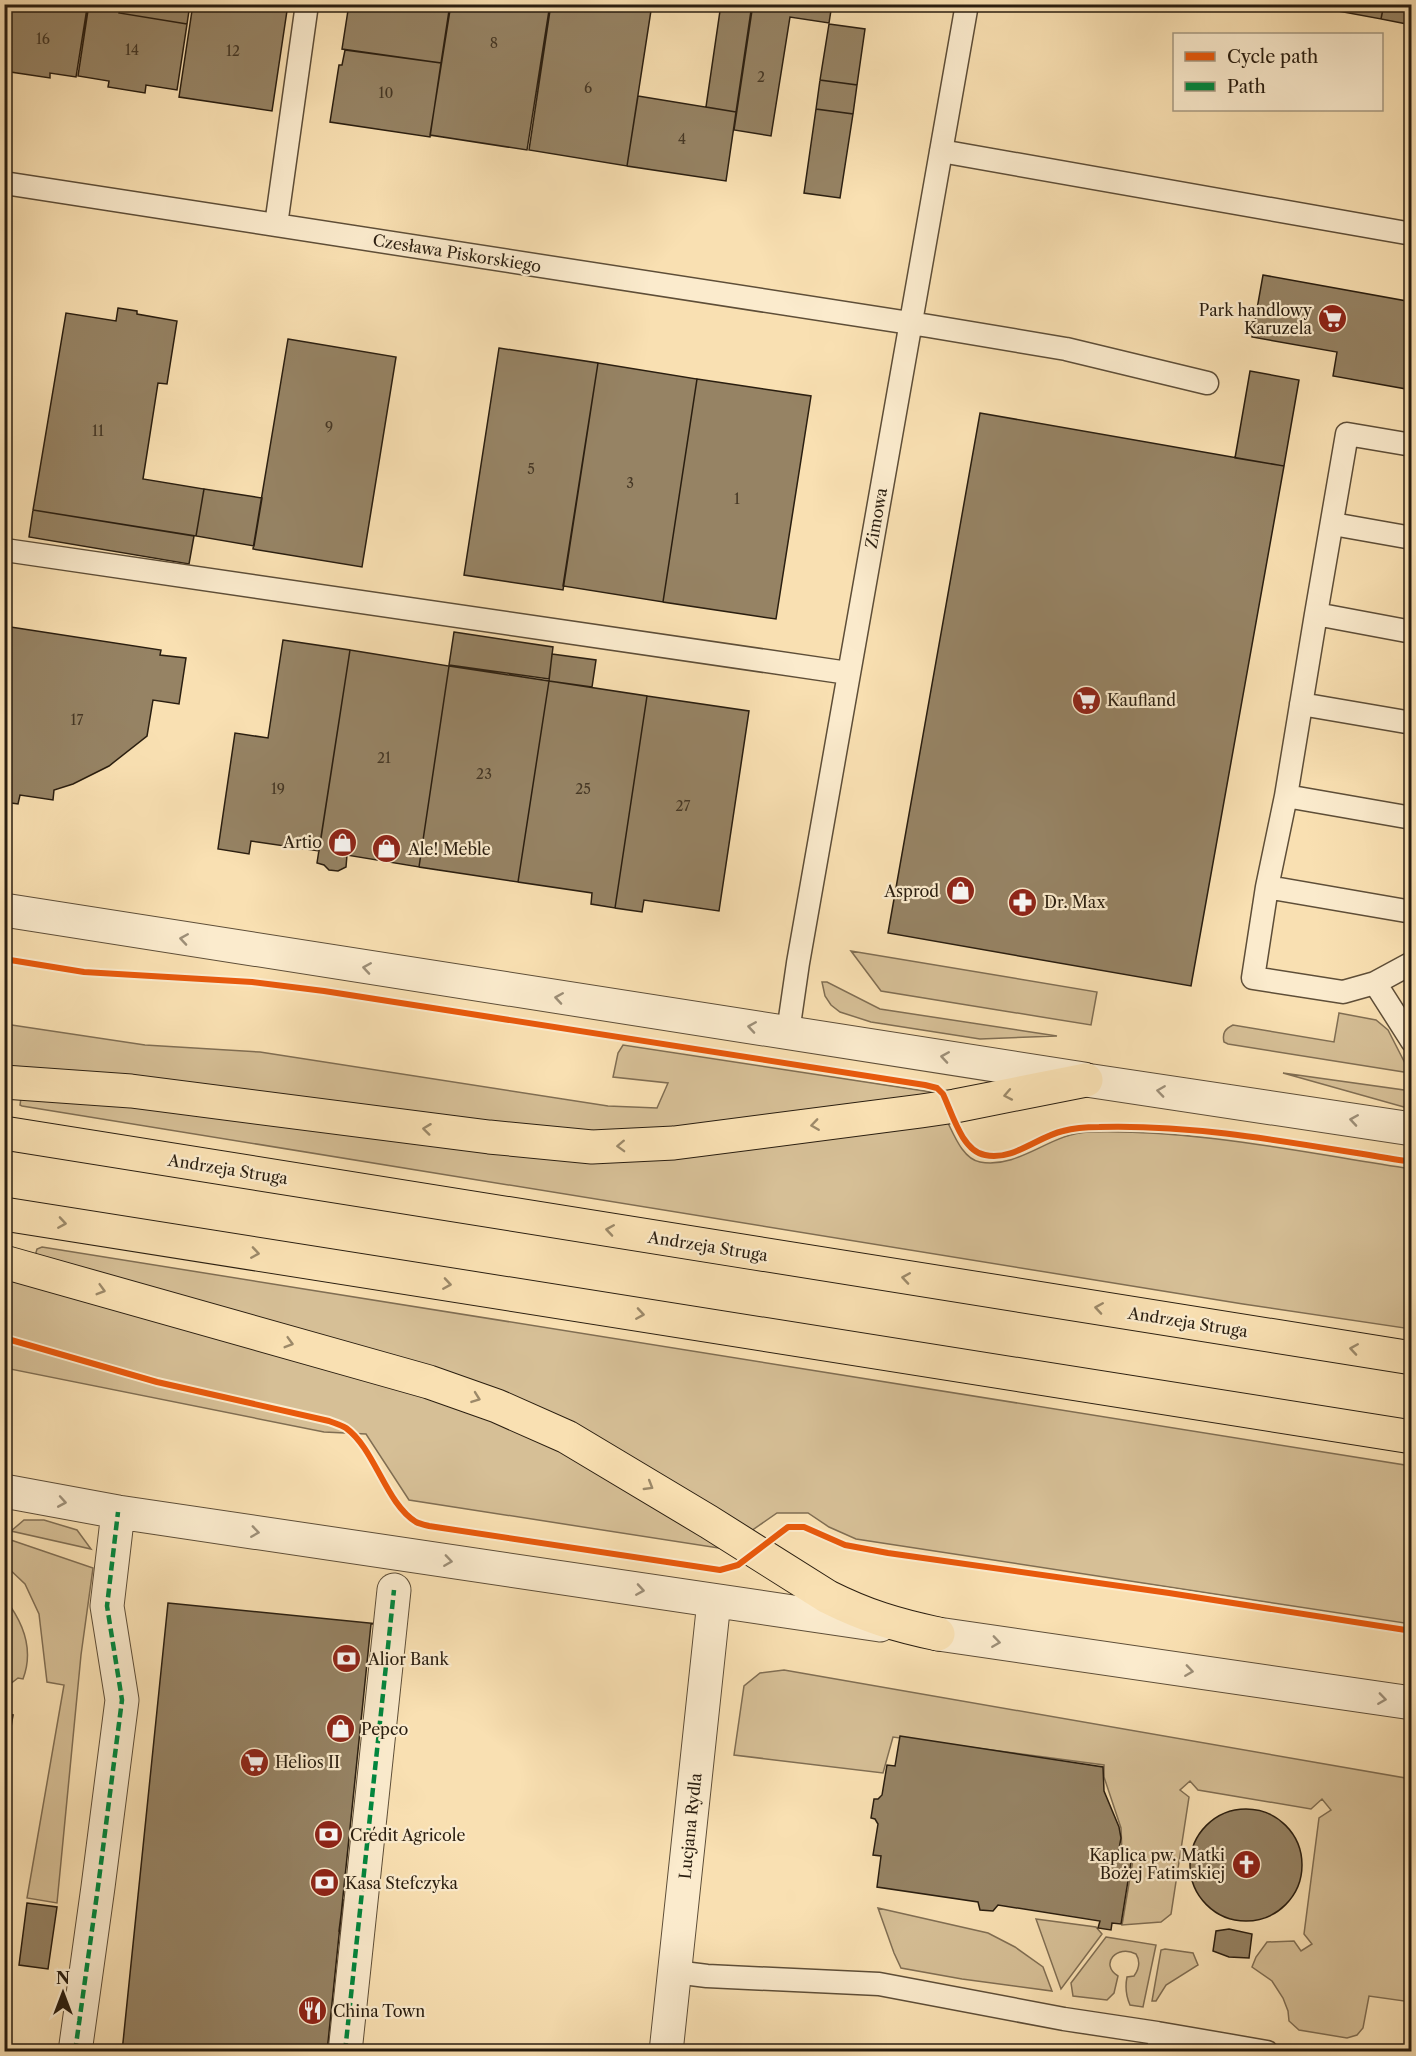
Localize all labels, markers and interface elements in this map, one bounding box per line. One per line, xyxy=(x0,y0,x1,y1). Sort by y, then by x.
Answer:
house number: 16 xyxy=(36,30,50,48)
legend xyxy=(1173,33,1383,111)
house number: 8 xyxy=(490,34,498,52)
house number: 14 xyxy=(125,41,139,59)
house number: 12 xyxy=(226,42,240,60)
text: Cycle path xyxy=(1227,46,1318,68)
house number: 2 xyxy=(757,68,765,86)
text: Path xyxy=(1227,76,1266,98)
house number: 6 xyxy=(584,79,592,97)
house number: 10 xyxy=(379,84,393,102)
house number: 4 xyxy=(678,130,686,148)
street label: Czesława Piskorskiego xyxy=(371,230,543,276)
place label: Park handlowy Karuzela xyxy=(1199,300,1313,338)
supermarket icon: Park handlowy Karuzela xyxy=(1317,303,1349,335)
house number: 9 xyxy=(325,418,333,436)
house number: 11 xyxy=(92,422,104,440)
house number: 5 xyxy=(527,460,535,478)
house number: 3 xyxy=(626,474,634,492)
street label: Zimowa xyxy=(861,486,891,550)
house number: 1 xyxy=(734,490,740,508)
supermarket icon: Kaufland xyxy=(1070,684,1102,716)
place label: Kaufland xyxy=(1107,690,1176,710)
house number: 17 xyxy=(71,711,83,729)
house number: 21 xyxy=(377,749,391,767)
house number: 23 xyxy=(476,765,492,783)
house number: 19 xyxy=(271,780,285,798)
house number: 25 xyxy=(575,780,591,798)
house number: 27 xyxy=(676,797,691,815)
shop icon: Artio xyxy=(327,826,359,858)
place label: Artio xyxy=(282,832,322,852)
shop icon: Ale! Meble xyxy=(371,833,403,865)
place label: Ale! Meble xyxy=(407,839,491,859)
shop icon: Asprod xyxy=(944,875,976,907)
place label: Asprod xyxy=(883,881,939,901)
pharmacy icon: Dr. Max xyxy=(1007,886,1039,918)
place label: Dr. Max xyxy=(1044,892,1106,912)
one-way arrow xyxy=(179,933,189,946)
one-way arrow xyxy=(362,962,371,974)
one-way arrow xyxy=(555,993,564,1005)
one-way arrow xyxy=(748,1021,757,1033)
one-way arrow xyxy=(940,1051,950,1064)
one-way arrow xyxy=(1156,1085,1165,1097)
one-way arrow xyxy=(1003,1088,1013,1101)
one-way arrow xyxy=(1349,1114,1358,1126)
one-way arrow xyxy=(810,1118,820,1131)
one-way arrow xyxy=(423,1124,432,1136)
one-way arrow xyxy=(617,1140,626,1153)
street label: Andrzeja Struga xyxy=(166,1149,290,1188)
one-way arrow xyxy=(57,1216,67,1229)
one-way arrow xyxy=(605,1225,615,1237)
street label: Andrzeja Struga xyxy=(646,1226,770,1265)
one-way arrow xyxy=(250,1247,260,1259)
one-way arrow xyxy=(902,1272,911,1284)
one-way arrow xyxy=(442,1277,452,1290)
one-way arrow xyxy=(95,1283,106,1295)
street label: Andrzeja Struga xyxy=(1126,1302,1250,1341)
one-way arrow xyxy=(1094,1303,1104,1315)
one-way arrow xyxy=(635,1308,645,1320)
one-way arrow xyxy=(283,1336,294,1348)
one-way arrow xyxy=(1349,1343,1358,1355)
one-way arrow xyxy=(470,1391,481,1403)
one-way arrow xyxy=(643,1478,653,1490)
one-way arrow xyxy=(57,1495,67,1508)
one-way arrow xyxy=(250,1526,259,1538)
one-way arrow xyxy=(443,1554,452,1566)
one-way arrow xyxy=(636,1583,645,1595)
one-way arrow xyxy=(991,1636,1001,1648)
bank icon: Alior Bank xyxy=(331,1643,363,1675)
place label: Alior Bank xyxy=(367,1649,450,1669)
one-way arrow xyxy=(1184,1664,1193,1676)
one-way arrow xyxy=(1377,1692,1386,1704)
shop icon: Pepco xyxy=(324,1713,356,1745)
place label: Pepco xyxy=(361,1719,408,1739)
supermarket icon: Helios II xyxy=(238,1746,270,1778)
place label: Helios II xyxy=(275,1752,340,1772)
street label: Lucjana Rydla xyxy=(674,1771,706,1880)
bank icon: Crédit Agricole xyxy=(313,1819,345,1851)
place label: Crédit Agricole xyxy=(350,1825,466,1845)
place label: Kaplica pw. Matki Bożej Fatimskiej xyxy=(1089,1845,1225,1883)
church icon: Kaplica pw. Matki Bożej Fatimskiej xyxy=(1230,1848,1262,1880)
bank icon: Kasa Stefczyka xyxy=(308,1867,340,1899)
place label: Kasa Stefczyka xyxy=(345,1873,458,1893)
north arrow xyxy=(33,1963,93,2023)
text: N xyxy=(56,1968,70,1988)
restaurant icon: China Town xyxy=(296,1995,328,2027)
place label: China Town xyxy=(333,2001,425,2021)

